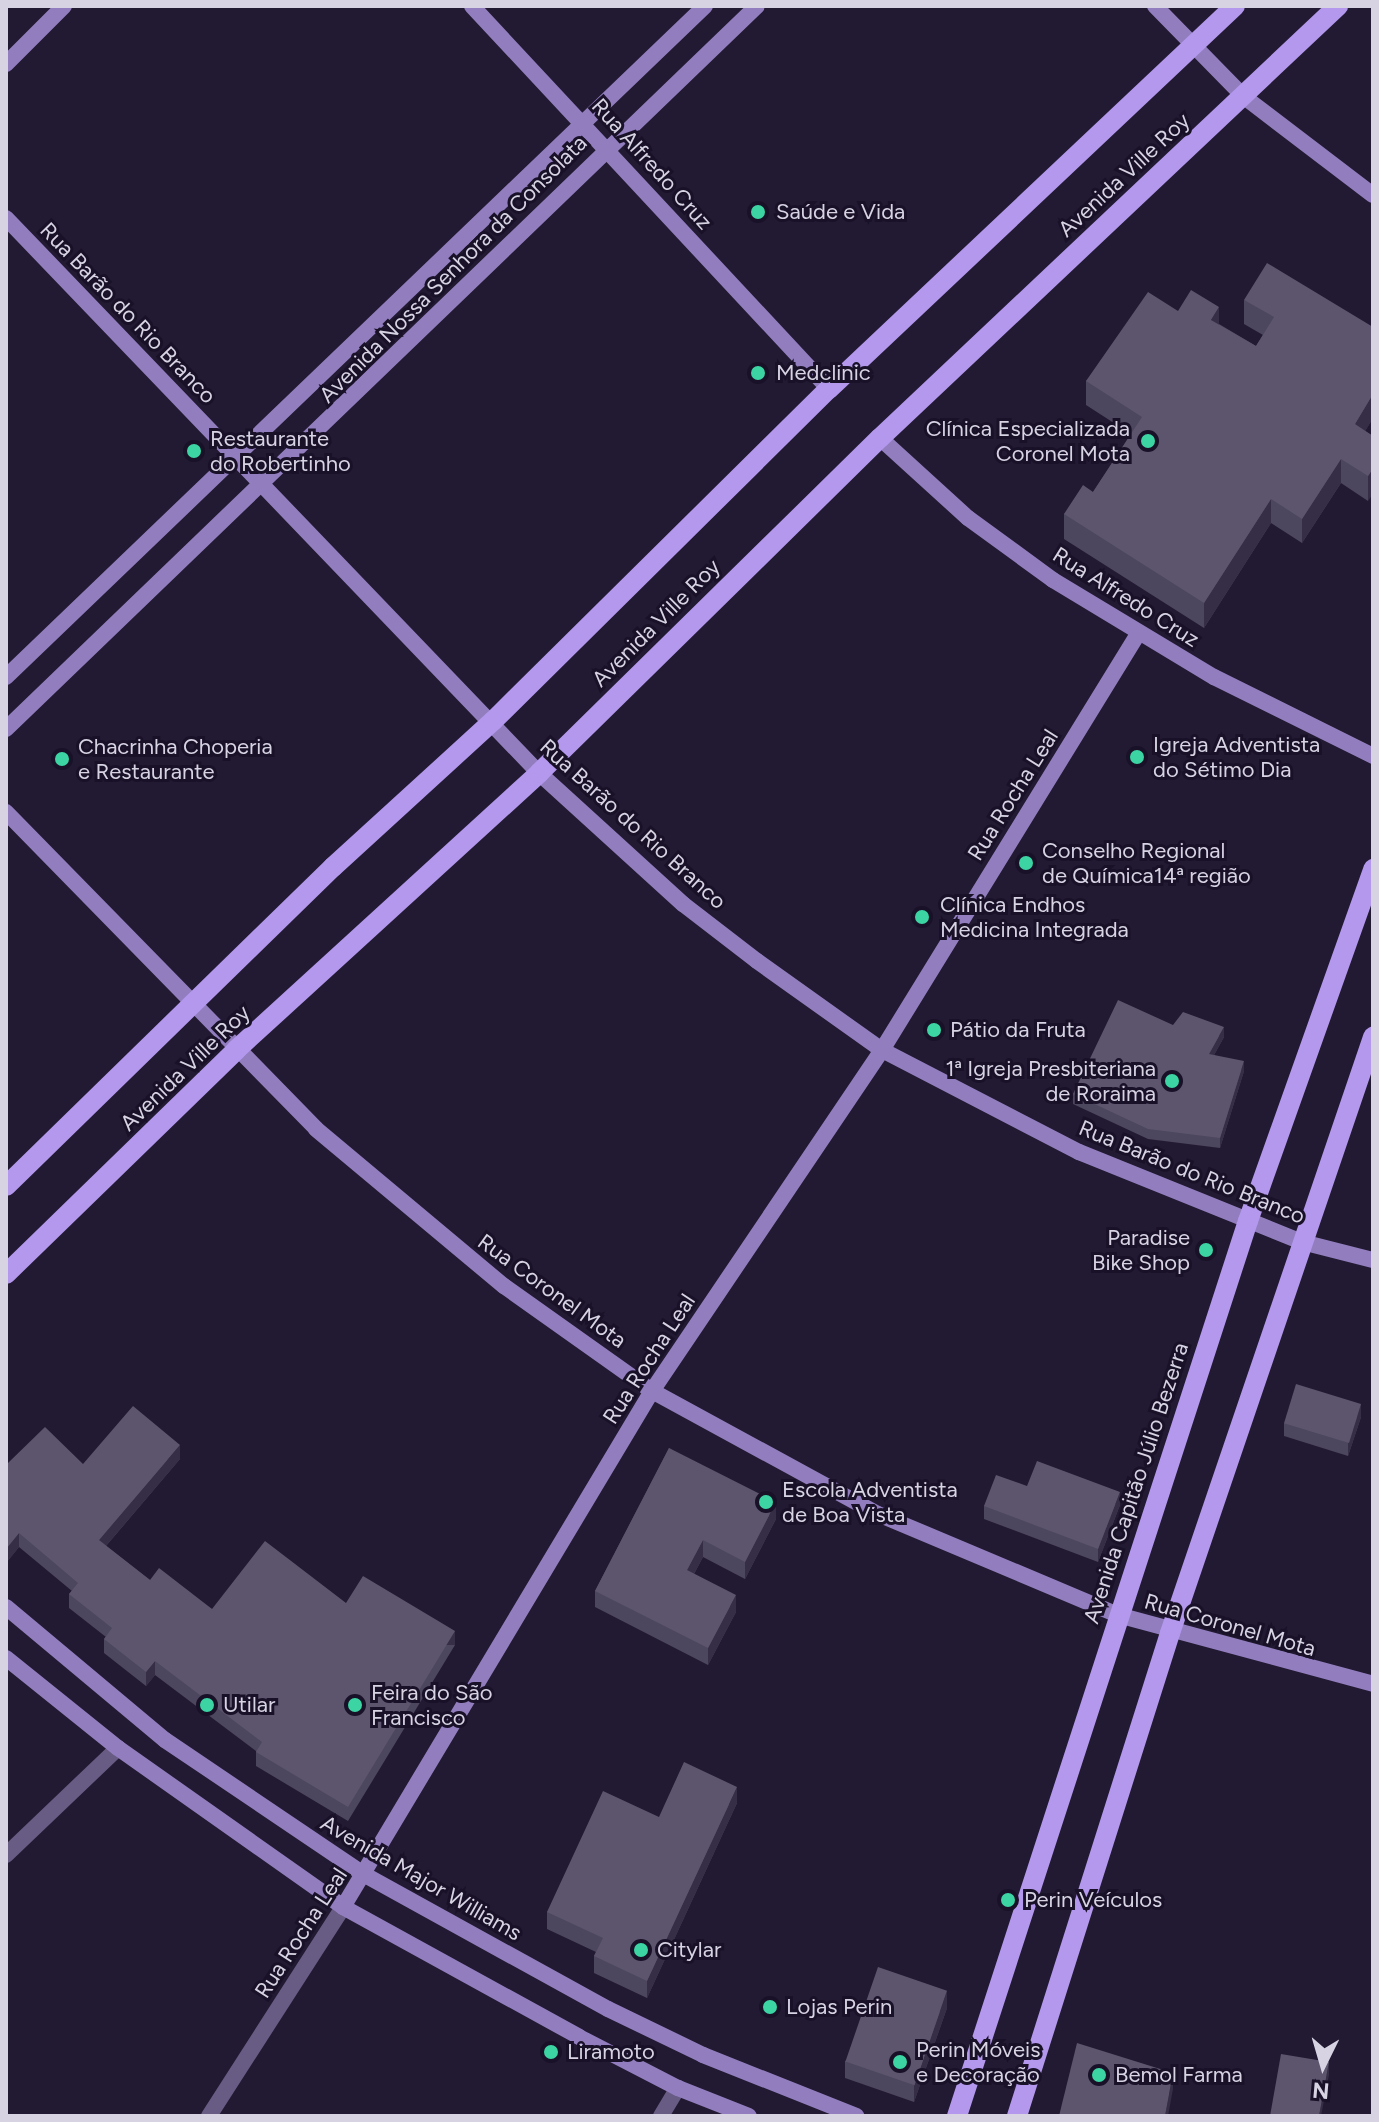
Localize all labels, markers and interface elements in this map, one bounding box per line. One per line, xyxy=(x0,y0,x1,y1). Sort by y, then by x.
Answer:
street label: Rua Alfredo Cruz xyxy=(586,93,718,235)
street label: Avenida Ville Roy xyxy=(1053,107,1195,243)
street label: Avenida Nossa Senhora da Consolata xyxy=(314,130,592,408)
place label: Saúde e Vida xyxy=(776,199,905,225)
marker: Saúde e Vida xyxy=(747,201,769,223)
street label: Rua Barão do Rio Branco xyxy=(35,217,221,409)
place label: Medclinic xyxy=(776,360,871,386)
marker: Medclinic xyxy=(747,362,769,384)
place label: Clínica Especializada Coronel Mota xyxy=(926,415,1130,466)
place label: Restaurante do Robertinho xyxy=(210,425,351,476)
marker: Clínica Especializada Coronel Mota xyxy=(1137,430,1159,452)
marker: Restaurante do Robertinho xyxy=(185,442,203,460)
street label: Rua Alfredo Cruz xyxy=(1048,541,1204,653)
street label: Avenida Ville Roy xyxy=(587,554,725,692)
street label: Rua Rocha Leal xyxy=(962,725,1064,865)
place label: Igreja Adventista do Sétimo Dia xyxy=(1153,731,1320,782)
place label: Chacrinha Choperia e Restaurante xyxy=(78,733,273,784)
street label: Rua Barão do Rio Branco xyxy=(534,733,732,915)
marker: Igreja Adventista do Sétimo Dia xyxy=(1128,748,1146,766)
marker: Chacrinha Choperia e Restaurante xyxy=(53,750,71,768)
place label: Conselho Regional de Química14ª região xyxy=(1042,837,1251,888)
marker: Conselho Regional de Química14ª região xyxy=(1017,854,1035,872)
place label: Clínica Endhos Medicina Integrada xyxy=(940,891,1129,942)
marker: Clínica Endhos Medicina Integrada xyxy=(911,906,933,928)
street label: Avenida Ville Roy xyxy=(115,999,255,1137)
place label: Pátio da Fruta xyxy=(950,1017,1086,1043)
marker: Pátio da Fruta xyxy=(925,1021,943,1039)
place label: 1ª Igreja Presbiteriana de Roraima xyxy=(945,1055,1156,1106)
marker: 1ª Igreja Presbiteriana de Roraima xyxy=(1163,1072,1181,1090)
street label: Rua Barão do Rio Branco xyxy=(1075,1115,1309,1229)
place label: Paradise Bike Shop xyxy=(1092,1224,1190,1276)
street label: Rua Coronel Mota xyxy=(473,1228,631,1354)
marker: Paradise Bike Shop xyxy=(1197,1241,1215,1259)
street label: Rua Rocha Leal xyxy=(597,1289,701,1429)
street label: Avenida Capitão Júlio Bezerra xyxy=(1078,1339,1194,1627)
place label: Escola Adventista de Boa Vista xyxy=(782,1476,958,1528)
marker: Escola Adventista de Boa Vista xyxy=(757,1493,775,1511)
street label: Rua Coronel Mota xyxy=(1141,1588,1319,1662)
place label: Feira do São Francisco xyxy=(371,1679,493,1730)
place label: Utilar xyxy=(223,1692,275,1718)
marker: Utilar xyxy=(198,1696,216,1714)
marker: Feira do São Francisco xyxy=(346,1696,364,1714)
street label: Avenida Major Williams xyxy=(316,1810,526,1946)
street label: Rua Rocha Leal xyxy=(249,1863,353,2003)
place label: Perin Veículos xyxy=(1024,1887,1162,1913)
marker: Perin Veículos xyxy=(999,1891,1017,1909)
place label: Citylar xyxy=(657,1937,721,1963)
marker: Citylar xyxy=(632,1941,650,1959)
place label: Lojas Perin xyxy=(786,1994,892,2020)
marker: Lojas Perin xyxy=(761,1998,779,2016)
north arrow xyxy=(1283,2026,1363,2106)
place label: Perin Móveis e Decoração xyxy=(916,2036,1040,2088)
place label: Liramoto xyxy=(567,2039,655,2065)
marker: Liramoto xyxy=(542,2043,560,2061)
marker: Perin Móveis e Decoração xyxy=(891,2053,909,2071)
place label: Bemol Farma xyxy=(1115,2062,1243,2088)
marker: Bemol Farma xyxy=(1090,2066,1108,2084)
text: N xyxy=(1311,2076,1331,2105)

